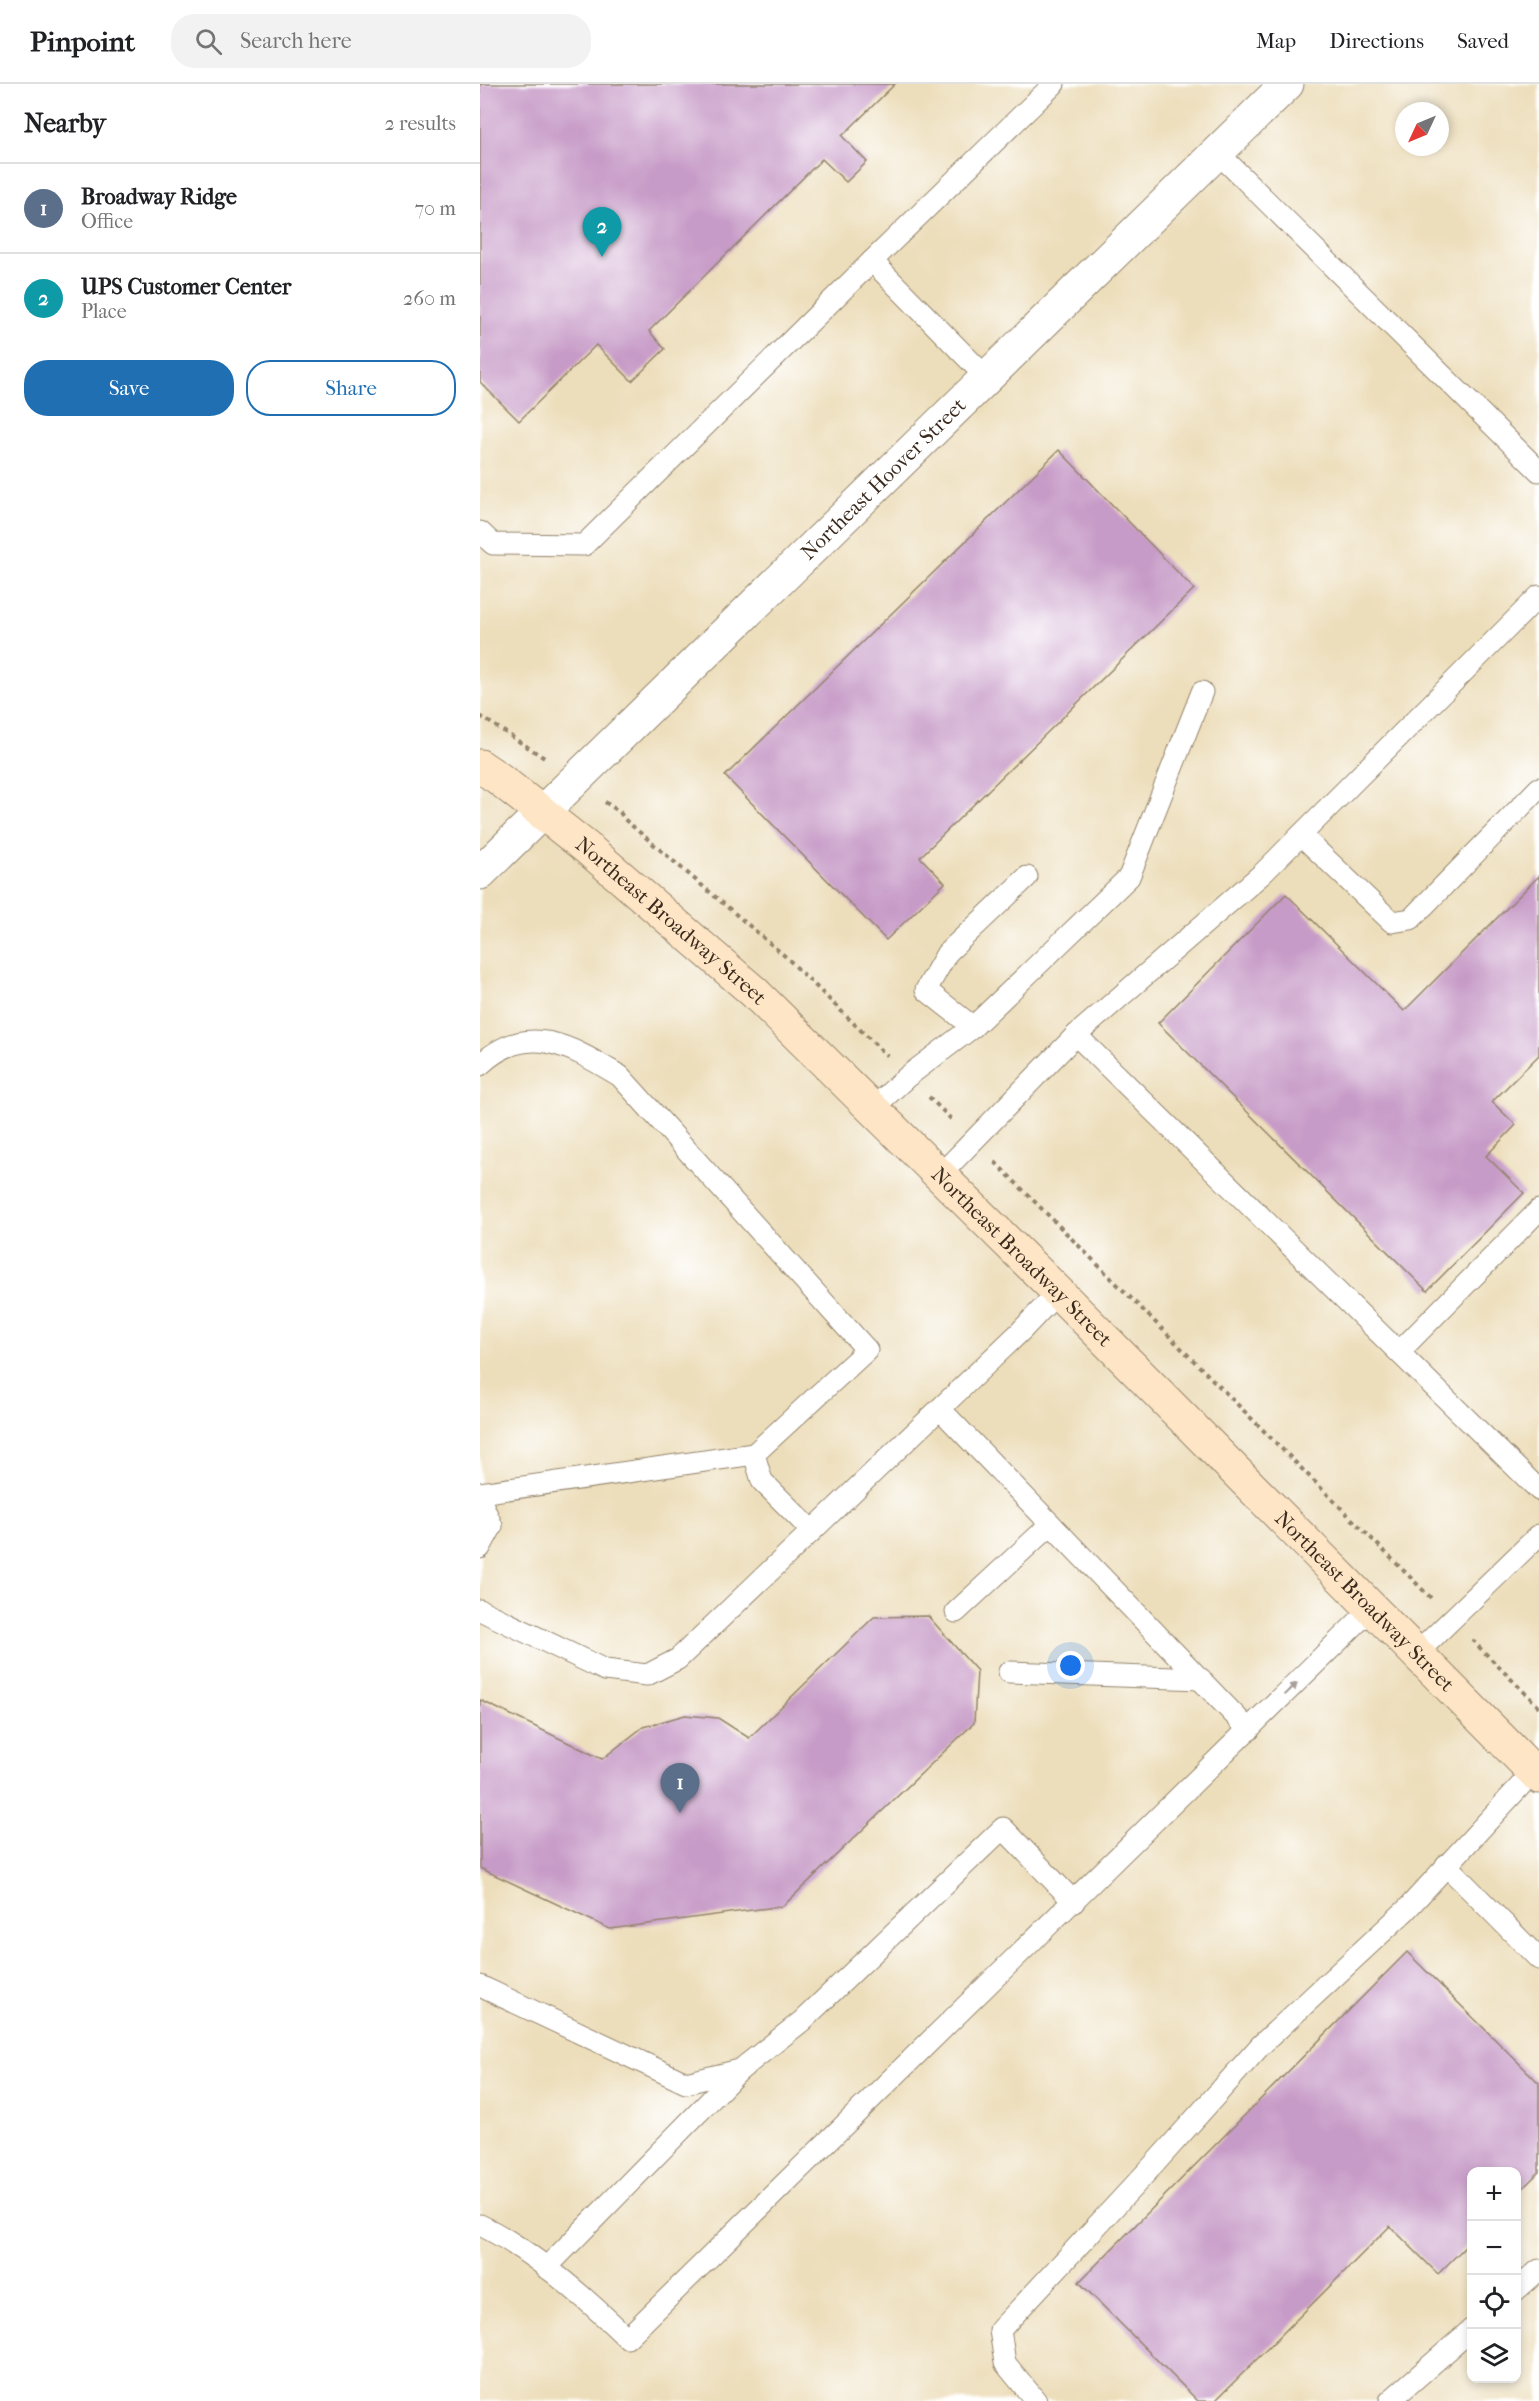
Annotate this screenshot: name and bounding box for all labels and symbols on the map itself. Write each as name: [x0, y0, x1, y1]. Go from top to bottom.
north arrow: [1395, 102, 1449, 156]
pin: 2: [582, 208, 622, 257]
street label: Northeast Hoover Street: [796, 393, 971, 565]
street label: Northeast Broadway Street: [571, 832, 772, 1010]
street label: Northeast Broadway Street: [927, 1162, 1117, 1352]
street label: Northeast Broadway Street: [1270, 1506, 1460, 1697]
your location: [1056, 1651, 1085, 1680]
one-way arrow: [1284, 1682, 1298, 1696]
pin: 1: [660, 1764, 700, 1813]

